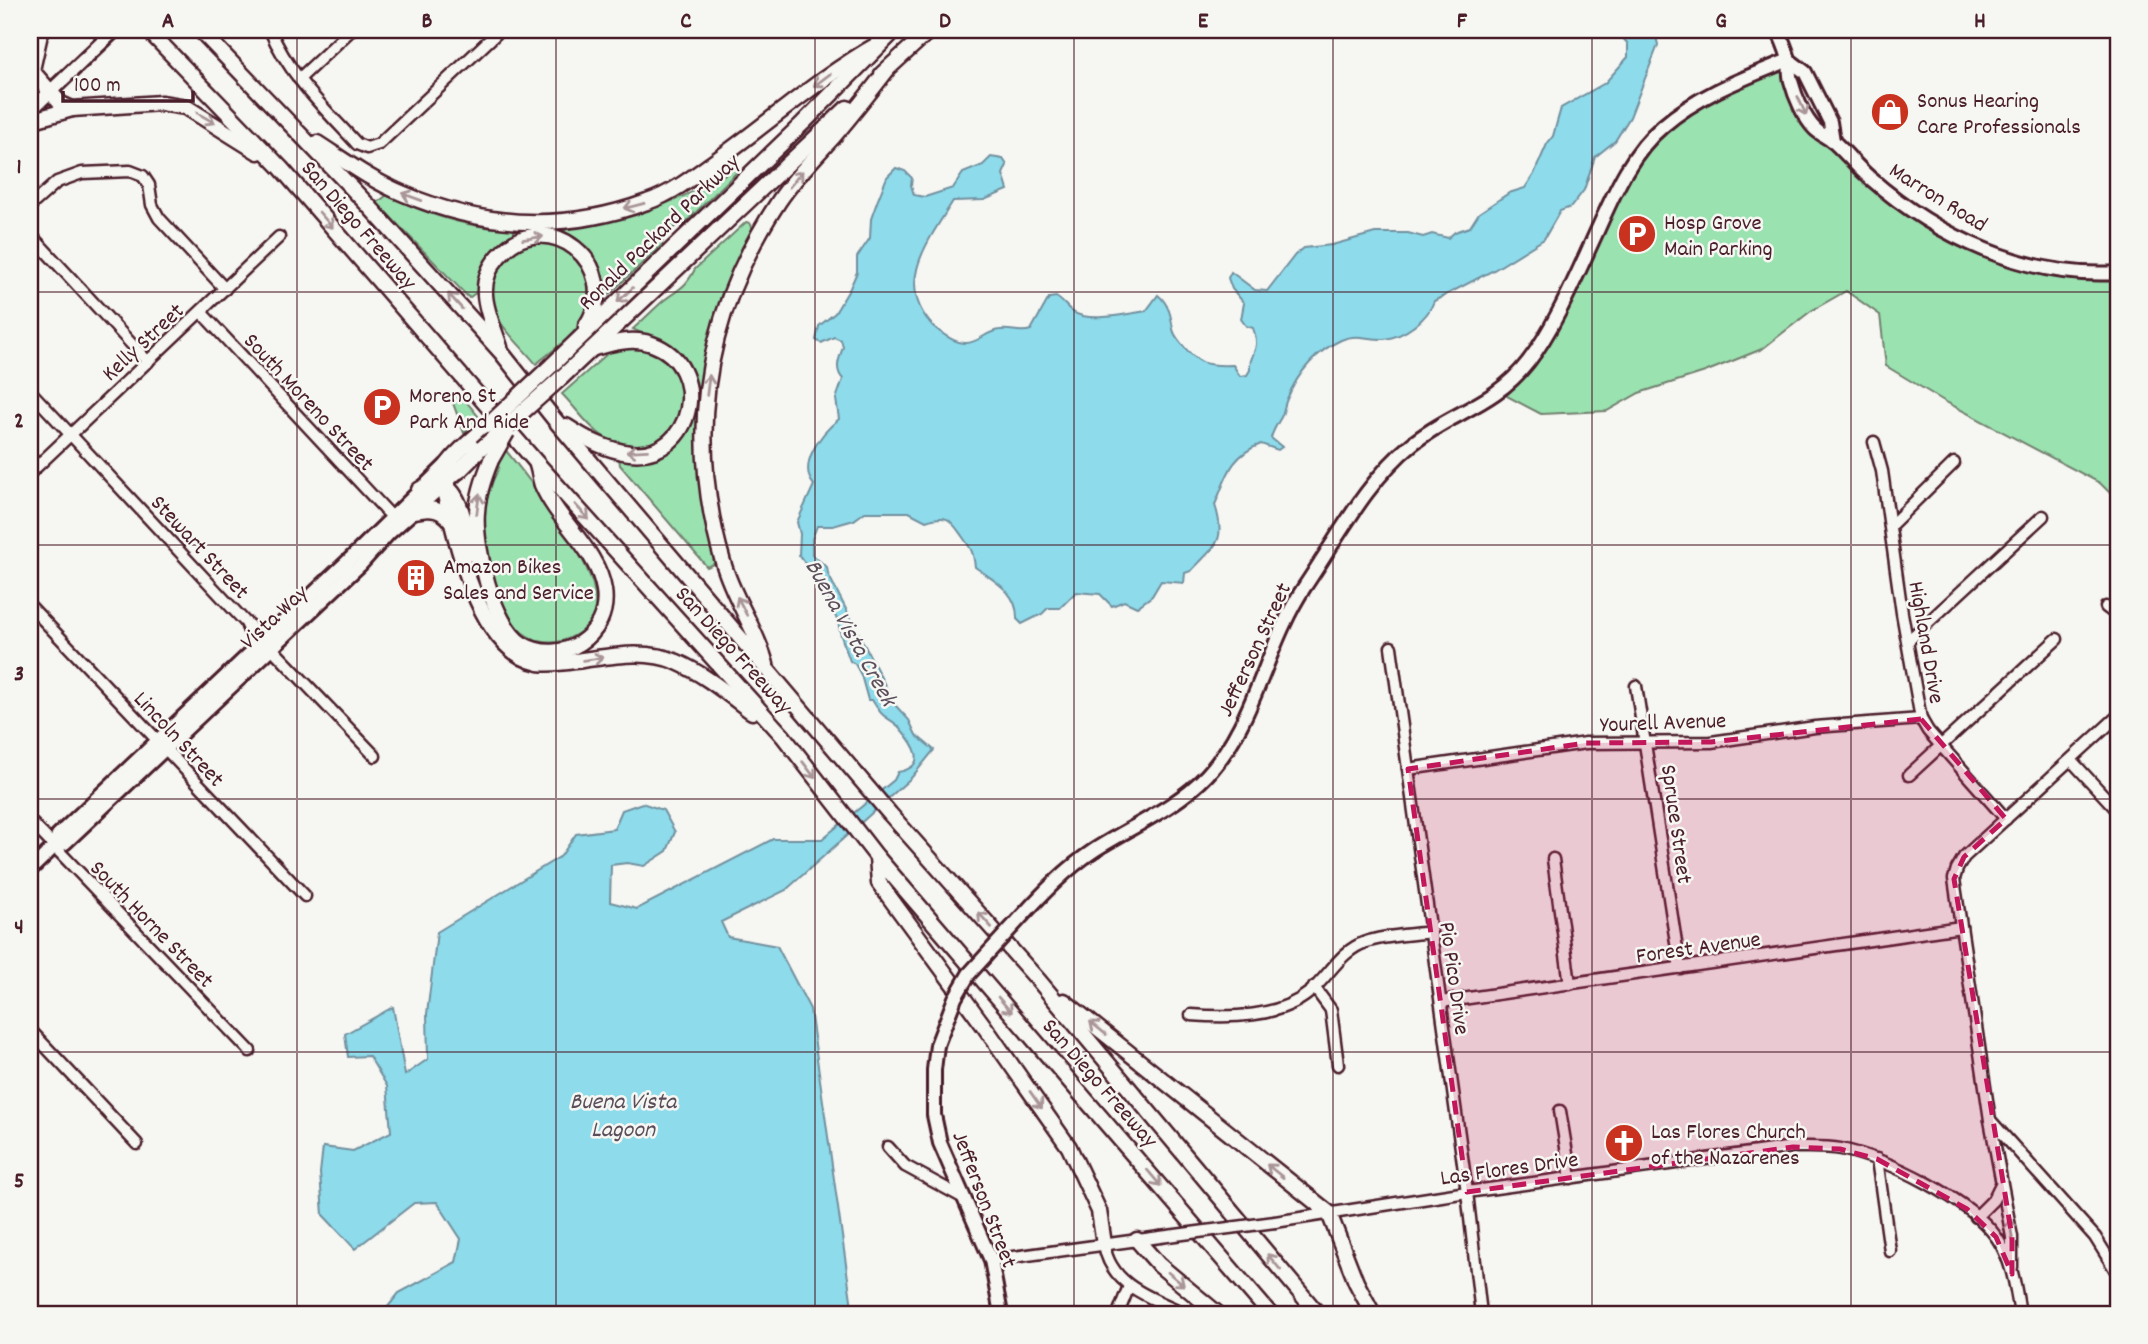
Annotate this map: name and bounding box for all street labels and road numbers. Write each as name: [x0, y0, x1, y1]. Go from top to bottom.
street label: Ronald Packard Parkway: [572, 147, 749, 320]
street label: San Diego Freeway: [292, 154, 424, 299]
street label: Marron Road: [1882, 156, 1993, 242]
street label: Kelly Street: [96, 297, 193, 390]
street label: South Moreno Street: [234, 327, 381, 480]
street label: Stewart Street: [141, 489, 256, 608]
street label: Vista Way: [234, 578, 317, 659]
street label: Jefferson Street: [1211, 578, 1302, 723]
street label: Highland Drive: [1898, 579, 1952, 706]
street label: San Diego Freeway: [666, 580, 799, 723]
street label: Lincoln Street: [124, 685, 231, 796]
street label: Yourell Avenue: [1599, 706, 1727, 743]
street label: Spruce Street: [1650, 763, 1699, 886]
street label: South Horne Street: [81, 854, 220, 997]
street label: Pio Pico Drive: [1428, 920, 1477, 1037]
street label: Forest Avenue: [1634, 924, 1763, 975]
street label: San Diego Freeway: [1033, 1012, 1165, 1157]
street label: Jefferson Street: [941, 1127, 1024, 1274]
street label: Las Flores Drive: [1438, 1144, 1581, 1196]

